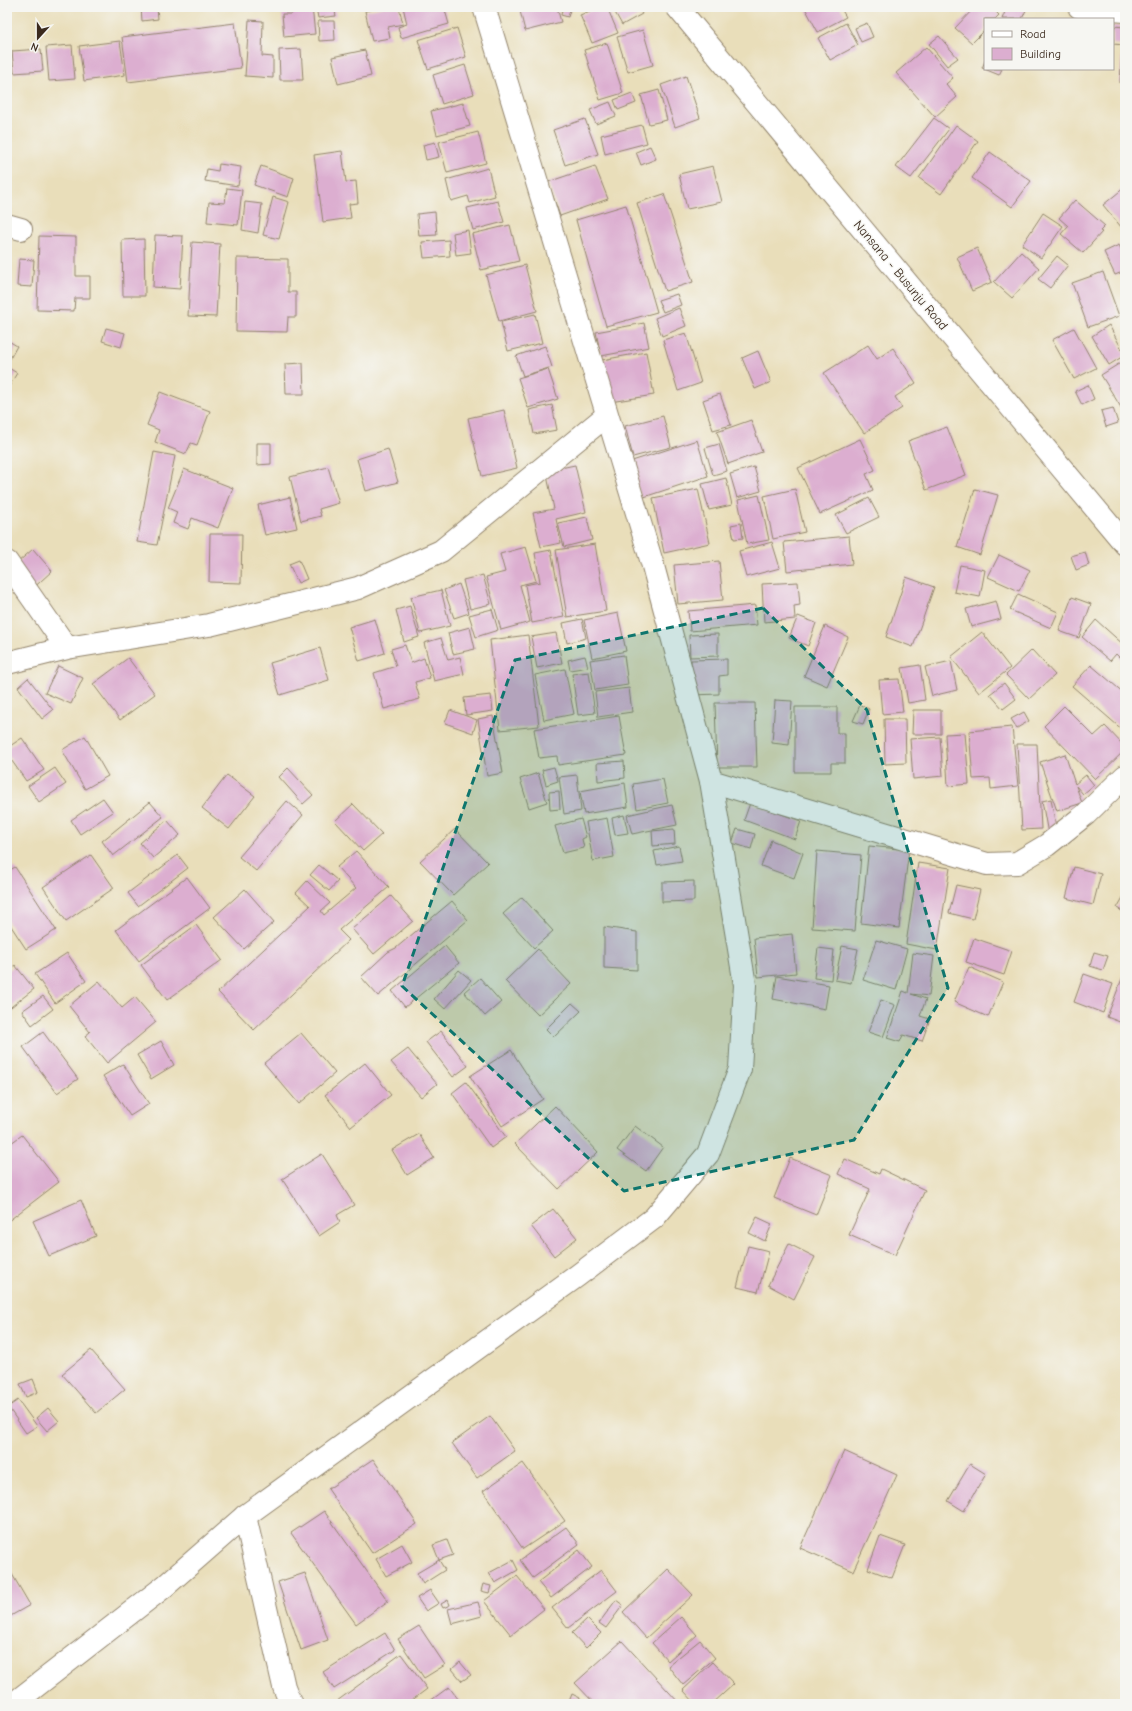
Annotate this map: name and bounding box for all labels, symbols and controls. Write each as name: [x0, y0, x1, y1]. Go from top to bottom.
north arrow: [18, 18, 58, 58]
legend: [984, 18, 1114, 70]
text: Road: [1020, 27, 1046, 41]
text: N: [29, 40, 40, 54]
text: Building: [1020, 47, 1061, 61]
street label: Nansana - Busunju Road: [851, 217, 951, 333]

